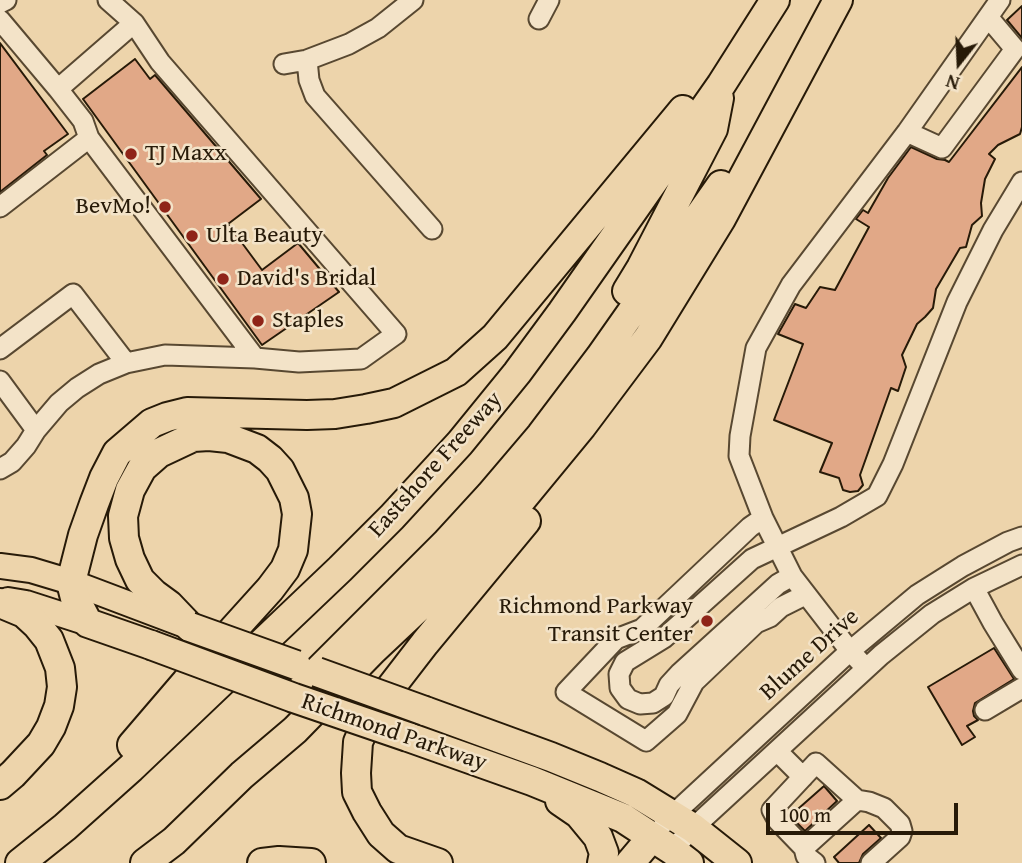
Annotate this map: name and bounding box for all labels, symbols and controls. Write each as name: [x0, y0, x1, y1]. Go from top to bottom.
north arrow: [924, 28, 994, 98]
text: N: [942, 68, 963, 98]
place label: TJ Maxx: [145, 140, 227, 168]
marker: TJ Maxx: [123, 146, 139, 162]
place label: BevMo!: [75, 193, 151, 221]
marker: BevMo!: [157, 199, 173, 215]
place label: Ulta Beauty: [206, 222, 323, 250]
marker: Ulta Beauty: [184, 228, 200, 244]
place label: David's Bridal: [237, 265, 376, 293]
marker: David's Bridal: [215, 271, 231, 287]
place label: Staples: [272, 307, 344, 335]
marker: Staples: [250, 313, 266, 329]
street label: Eastshore Freeway: [363, 386, 509, 544]
place label: Richmond Parkway Transit Center: [499, 593, 693, 649]
street label: Blume Drive: [755, 603, 865, 707]
marker: Richmond Parkway Transit Center: [699, 613, 715, 629]
street label: Richmond Parkway: [298, 688, 490, 778]
scale bar: [770, 790, 962, 834]
text: 100 m: [779, 799, 831, 830]

